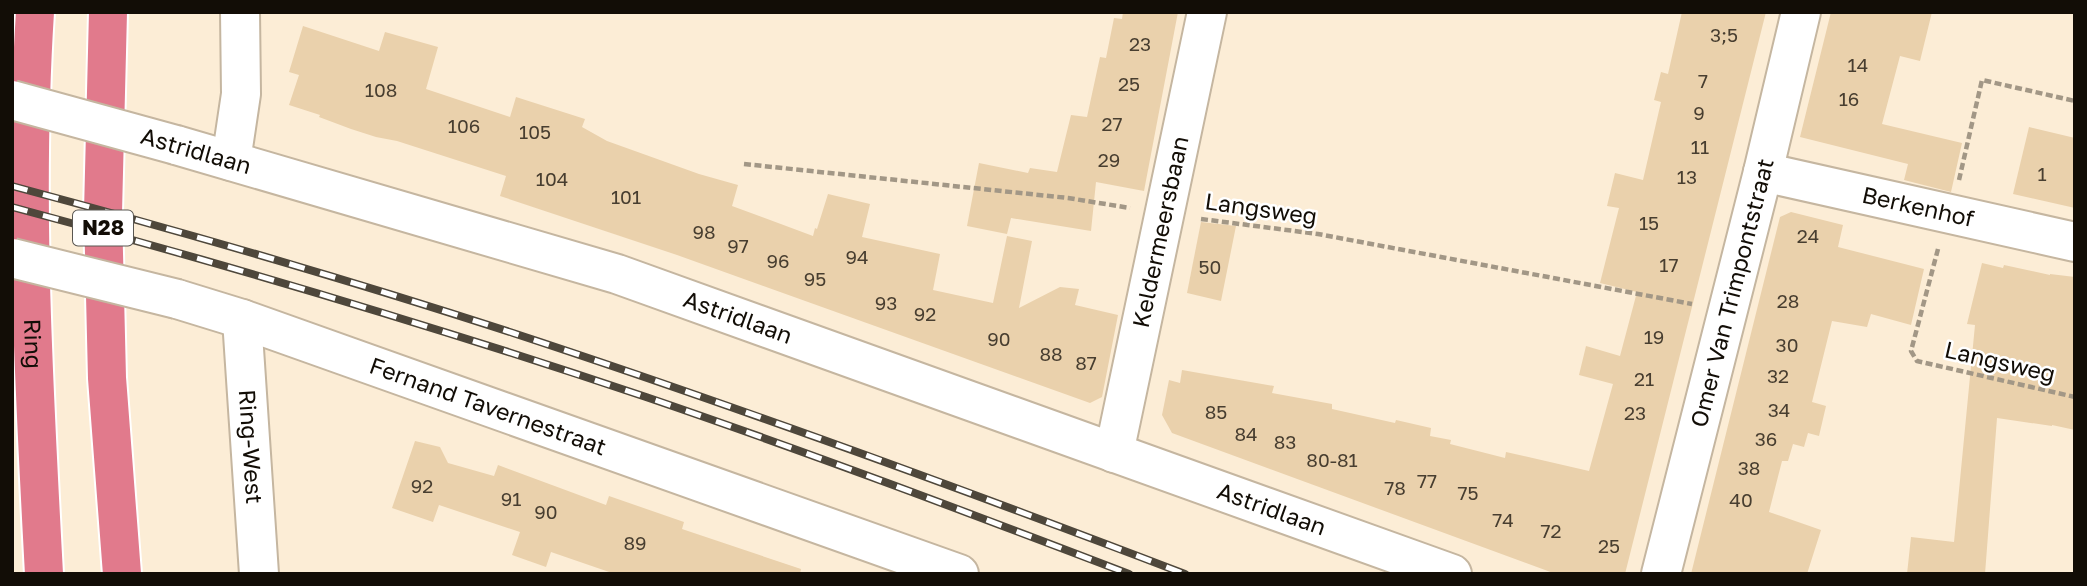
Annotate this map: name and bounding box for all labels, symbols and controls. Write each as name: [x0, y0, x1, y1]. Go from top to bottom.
house number: 3;5: [1710, 23, 1738, 46]
house number: 23: [1129, 32, 1151, 55]
house number: 14: [1848, 53, 1868, 76]
house number: 7: [1698, 69, 1708, 92]
house number: 25: [1118, 72, 1140, 95]
house number: 108: [365, 78, 397, 101]
house number: 16: [1839, 87, 1859, 110]
house number: 9: [1693, 101, 1705, 124]
house number: 27: [1101, 112, 1123, 135]
house number: 106: [448, 114, 480, 137]
house number: 105: [519, 120, 551, 143]
street label: Astridlaan: [138, 121, 255, 179]
street label: Keldermeersbaan: [1126, 133, 1193, 330]
house number: 11: [1691, 135, 1709, 158]
house number: 29: [1098, 148, 1120, 171]
street label: Omer Van Trimpontstraat: [1684, 155, 1779, 430]
house number: 1: [2037, 162, 2047, 185]
house number: 13: [1677, 165, 1697, 188]
house number: 104: [536, 167, 568, 190]
street label: Berkenhof: [1860, 180, 1977, 232]
house number: 101: [611, 185, 641, 208]
street label: Langsweg: [1203, 186, 1319, 230]
road number: N28: [73, 210, 133, 246]
house number: 15: [1639, 211, 1659, 234]
house number: 98: [692, 220, 716, 243]
house number: 24: [1797, 224, 1819, 247]
house number: 97: [727, 234, 749, 257]
house number: 94: [845, 245, 869, 268]
house number: 96: [767, 249, 790, 272]
house number: 17: [1659, 253, 1679, 276]
house number: 50: [1199, 255, 1221, 278]
house number: 95: [804, 267, 826, 290]
street label: Astridlaan: [680, 284, 796, 349]
house number: 28: [1777, 289, 1799, 312]
house number: 93: [875, 291, 897, 314]
house number: 92: [914, 302, 936, 325]
street label: Ring: [19, 318, 49, 369]
house number: 19: [1644, 325, 1664, 348]
house number: 90: [987, 327, 1011, 350]
house number: 30: [1776, 333, 1798, 356]
street label: Langsweg: [1942, 335, 2058, 387]
house number: 88: [1039, 342, 1063, 365]
street label: Fernand Tavernestraat: [366, 351, 610, 460]
house number: 87: [1075, 351, 1097, 374]
house number: 32: [1767, 364, 1789, 387]
house number: 21: [1634, 367, 1654, 390]
street label: Ring-West: [234, 388, 269, 505]
house number: 34: [1768, 398, 1790, 421]
house number: 85: [1205, 400, 1227, 423]
house number: 23: [1624, 401, 1646, 424]
house number: 84: [1234, 422, 1258, 445]
house number: 36: [1755, 427, 1777, 450]
house number: 83: [1274, 430, 1296, 453]
house number: 80-81: [1306, 448, 1358, 471]
house number: 38: [1738, 456, 1760, 479]
house number: 77: [1417, 469, 1437, 492]
house number: 92: [411, 474, 433, 497]
street label: Astridlaan: [1214, 476, 1330, 541]
house number: 78: [1384, 476, 1406, 499]
house number: 75: [1457, 481, 1479, 504]
house number: 91: [501, 487, 521, 510]
house number: 40: [1729, 488, 1753, 511]
house number: 90: [534, 500, 558, 523]
house number: 74: [1492, 508, 1514, 531]
house number: 72: [1540, 519, 1562, 542]
house number: 89: [623, 531, 647, 554]
house number: 25: [1598, 534, 1620, 557]

